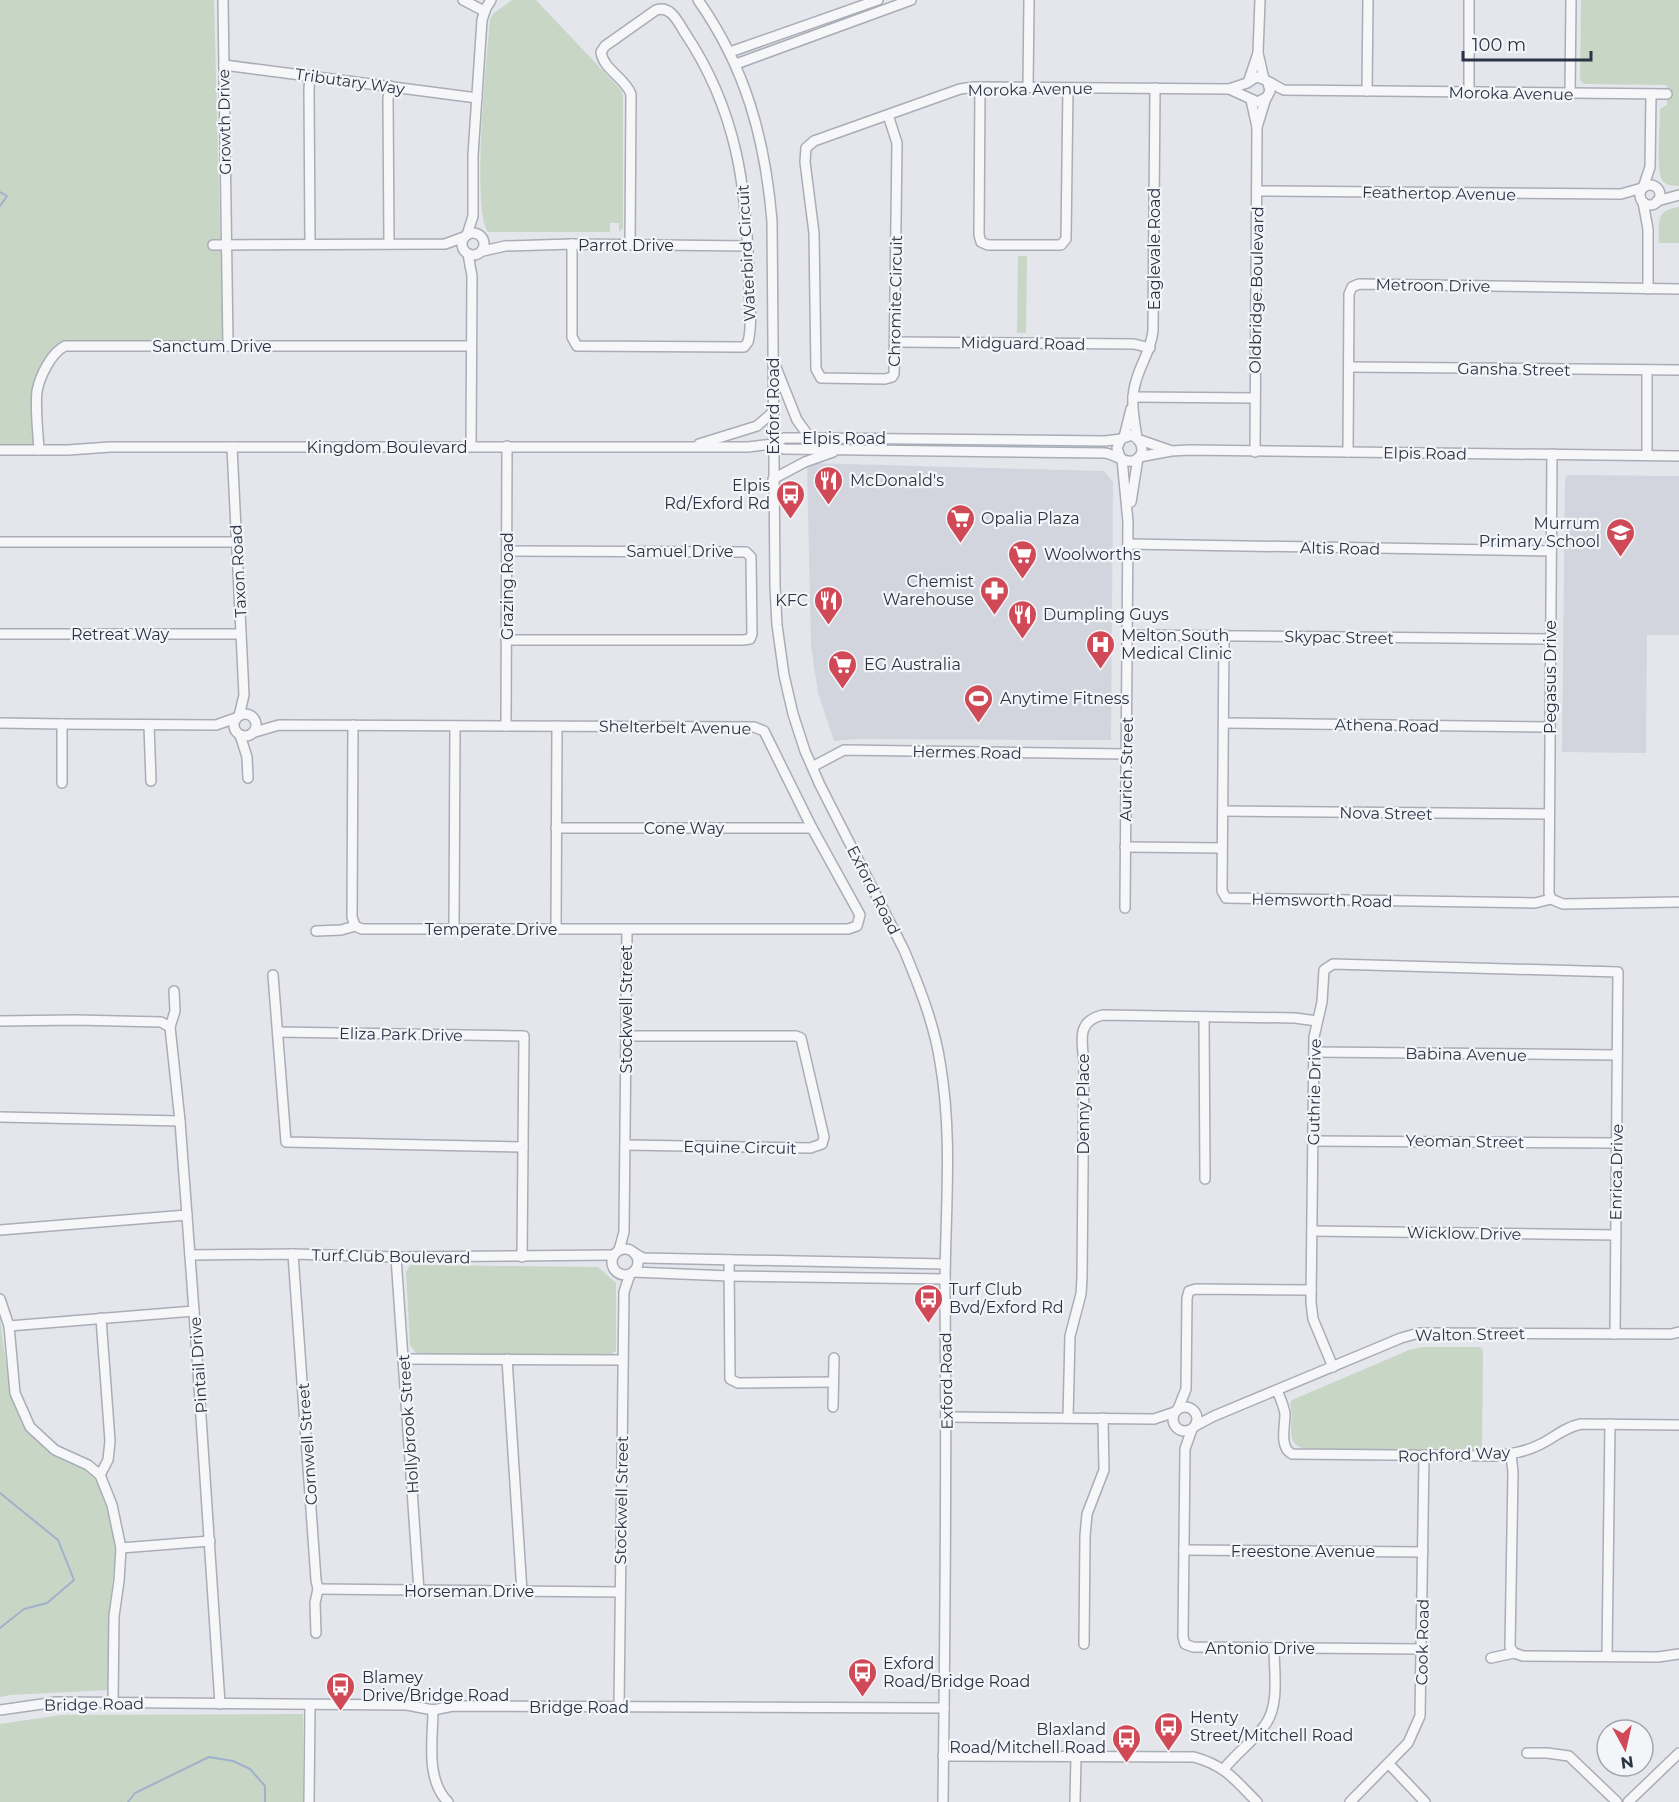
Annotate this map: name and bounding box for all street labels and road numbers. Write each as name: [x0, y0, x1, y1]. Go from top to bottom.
street label: Tributary Way: [294, 64, 406, 99]
street label: Growth Drive: [214, 69, 235, 175]
street label: Moroka Avenue: [967, 79, 1093, 100]
street label: Moroka Avenue: [1448, 83, 1574, 104]
street label: Waterbird Circuit: [733, 183, 760, 322]
street label: Feathertop Avenue: [1362, 183, 1516, 204]
street label: Eaglevale Road: [1145, 188, 1164, 310]
street label: Oldbridge Boulevard: [1246, 206, 1267, 374]
street label: Chromite Circuit: [885, 234, 906, 367]
street label: Parrot Drive: [578, 236, 674, 255]
street label: Metroon Drive: [1376, 275, 1490, 296]
street label: Midguard Road: [960, 333, 1085, 354]
street label: Sanctum Drive: [152, 337, 272, 356]
street label: Exford Road: [764, 357, 783, 455]
street label: Gansha Street: [1457, 359, 1571, 380]
street label: Elpis Road: [802, 429, 886, 448]
street label: Kingdom Boulevard: [306, 438, 468, 457]
street label: Elpis Road: [1383, 443, 1467, 464]
street label: Taxon Road: [227, 524, 250, 618]
street label: Grazing Road: [498, 532, 517, 640]
street label: Altis Road: [1300, 538, 1380, 559]
street label: Samuel Drive: [626, 542, 734, 561]
street label: Pegasus Drive: [1541, 620, 1560, 734]
street label: Retreat Way: [71, 625, 169, 644]
street label: Skypac Street: [1284, 627, 1394, 648]
street label: Athena Road: [1335, 715, 1439, 736]
street label: Aurich Street: [1116, 716, 1137, 822]
street label: Shelterbelt Avenue: [599, 717, 751, 738]
street label: Hermes Road: [912, 742, 1022, 763]
street label: Nova Street: [1339, 803, 1433, 824]
street label: Cone Way: [644, 819, 725, 838]
street label: Exford Road: [843, 843, 904, 938]
street label: Hemsworth Road: [1251, 890, 1393, 911]
street label: Temperate Drive: [425, 920, 557, 939]
street label: Stockwell Street: [617, 944, 636, 1073]
street label: Eliza Park Drive: [339, 1024, 463, 1045]
street label: Guthrie Drive: [1304, 1038, 1325, 1146]
street label: Babina Avenue: [1405, 1044, 1527, 1065]
street label: Denny Place: [1074, 1054, 1093, 1154]
street label: Enrica Drive: [1606, 1124, 1627, 1221]
street label: Yeoman Street: [1405, 1131, 1525, 1152]
street label: Equine Circuit: [683, 1137, 797, 1158]
street label: Wicklow Drive: [1407, 1223, 1521, 1244]
street label: Turf Club Boulevard: [311, 1246, 470, 1267]
street label: Pintail Drive: [186, 1316, 211, 1414]
street label: Walton Street: [1415, 1324, 1526, 1345]
street label: Exford Road: [936, 1332, 957, 1430]
street label: Hollybrook Street: [394, 1353, 423, 1494]
street label: Cornwell Street: [294, 1382, 321, 1506]
street label: Stockwell Street: [611, 1435, 632, 1565]
street label: Rochford Way: [1397, 1443, 1511, 1466]
street label: Freestone Avenue: [1231, 1542, 1375, 1561]
street label: Horseman Drive: [404, 1582, 534, 1601]
street label: Cook Road: [1412, 1599, 1433, 1685]
street label: Antonio Drive: [1205, 1639, 1315, 1658]
street label: Bridge Road: [44, 1694, 144, 1715]
street label: Bridge Road: [529, 1698, 629, 1717]

